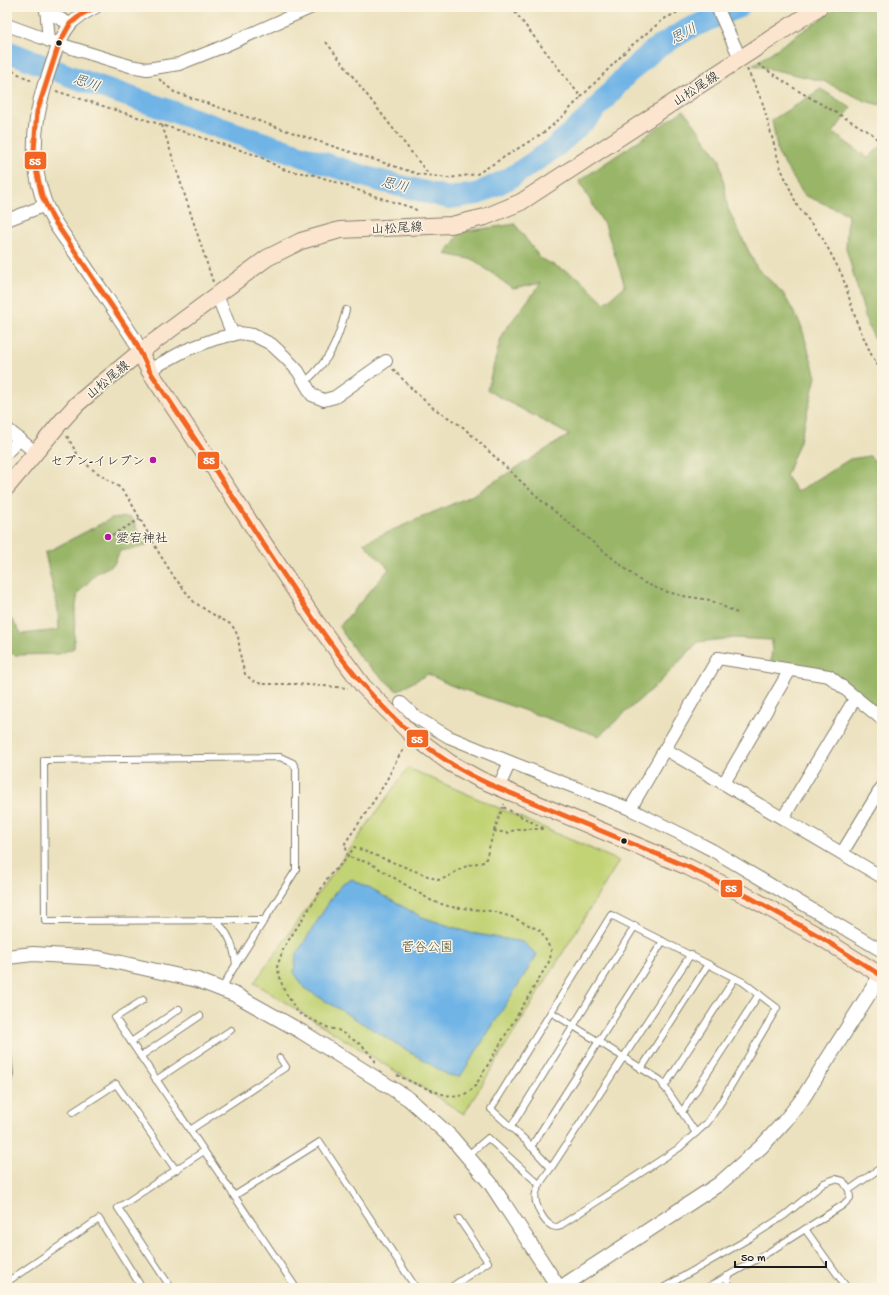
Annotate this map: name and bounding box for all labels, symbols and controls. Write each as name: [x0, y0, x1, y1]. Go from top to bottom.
water label: 思川: [668, 21, 701, 49]
unlabelled marker: [54, 38, 64, 48]
street label: 山松尾線: [670, 68, 723, 111]
water label: 思川: [70, 72, 102, 97]
line badge: 55: [24, 151, 47, 170]
text: 55: [29, 157, 41, 169]
water label: 思川: [379, 175, 410, 198]
street label: 山松尾線: [371, 220, 424, 238]
street label: 山松尾線: [83, 357, 134, 403]
line badge: 55: [197, 451, 220, 470]
place label: セブン-イレブン: [50, 455, 145, 470]
marker: セブン-イレブン: [148, 455, 158, 465]
text: 55: [203, 456, 215, 468]
marker: 愛宕神社: [103, 532, 113, 542]
place label: 愛宕神社: [116, 532, 168, 547]
line badge: 55: [406, 729, 429, 748]
text: 55: [411, 735, 423, 747]
unlabelled marker: [619, 836, 629, 846]
line badge: 55: [720, 879, 743, 898]
text: 55: [725, 884, 737, 896]
park label: 菅谷公園: [401, 940, 453, 956]
scale bar: [735, 1243, 826, 1269]
text: 50 m: [741, 1252, 766, 1266]

